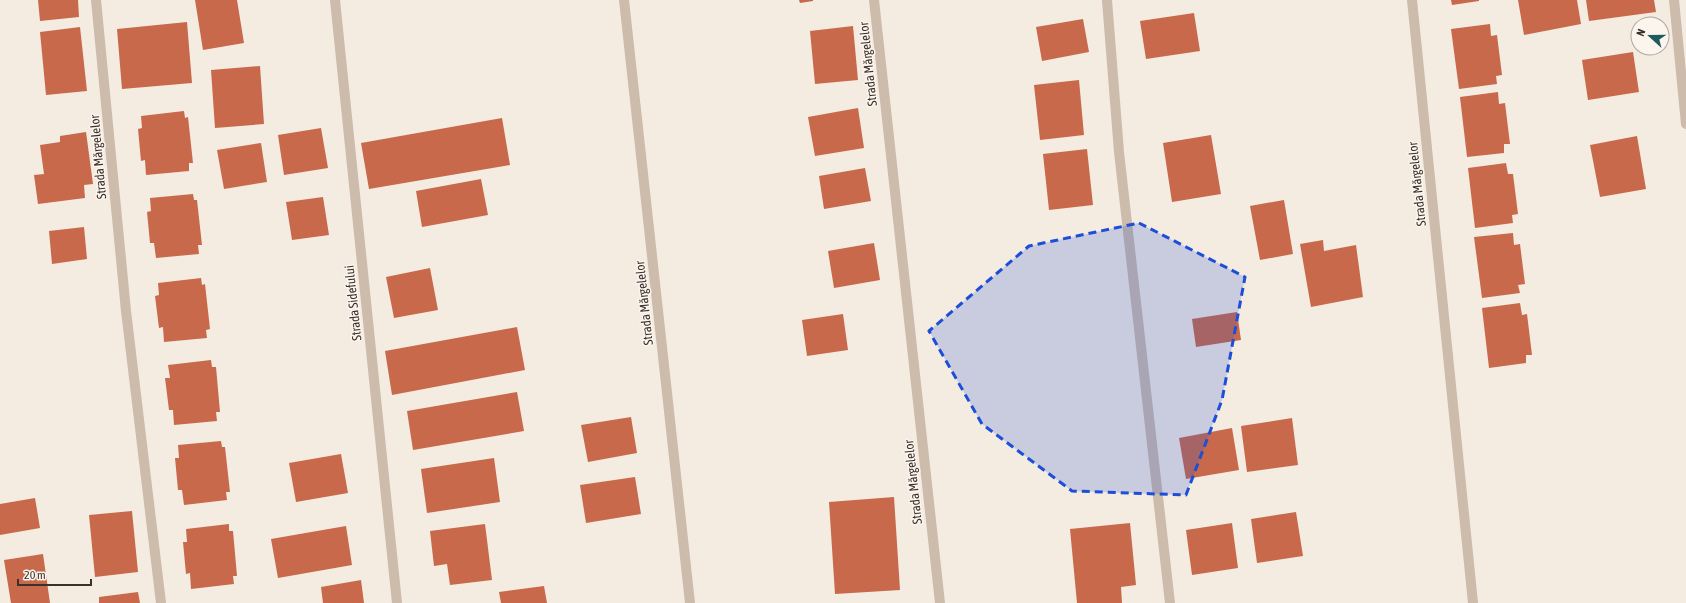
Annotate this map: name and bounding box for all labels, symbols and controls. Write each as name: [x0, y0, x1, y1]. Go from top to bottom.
north arrow: [1630, 16, 1670, 56]
street label: Strada Mărgelelor: [856, 21, 880, 107]
text: N: [1634, 27, 1647, 38]
street label: Strada Mărgelelor: [87, 114, 109, 200]
street label: Strada Mărgelelor: [1405, 141, 1429, 227]
street label: Strada Mărgelelor: [632, 260, 656, 346]
street label: Strada Sidefului: [342, 264, 364, 342]
street label: Strada Mărgelelor: [901, 439, 925, 525]
scale bar: [18, 561, 91, 587]
text: 20 m: [24, 568, 46, 582]

